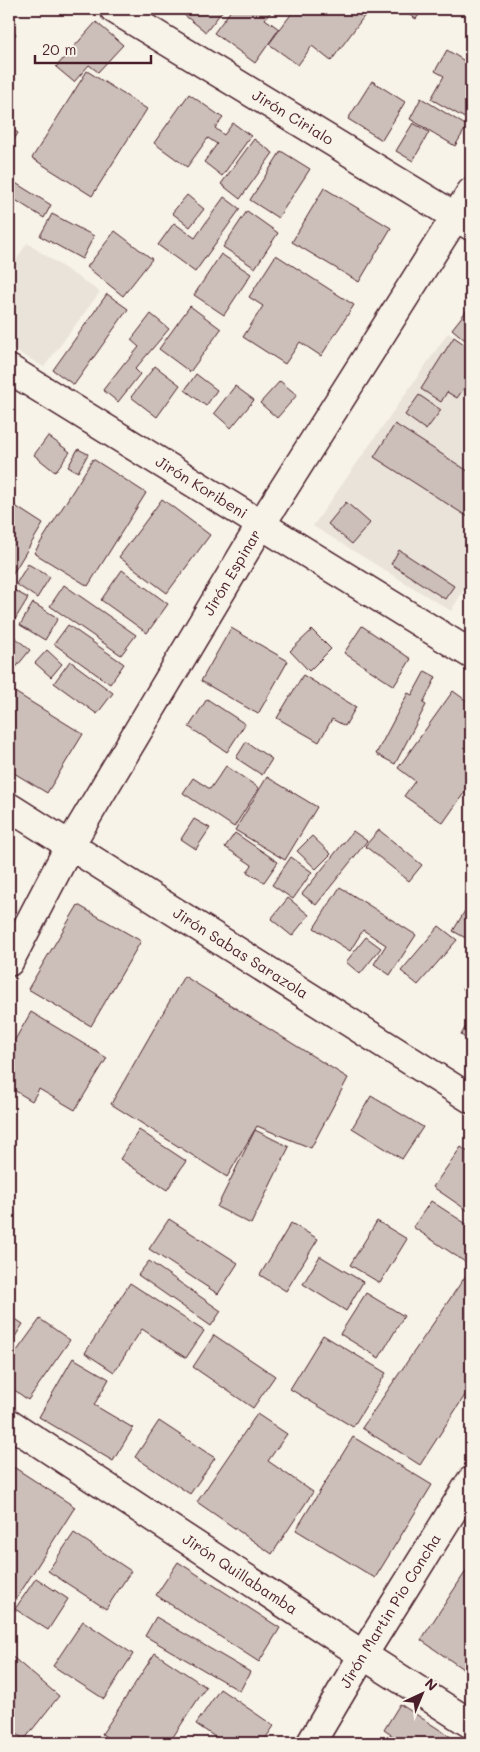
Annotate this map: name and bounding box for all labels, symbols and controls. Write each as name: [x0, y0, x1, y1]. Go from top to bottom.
scale bar: [35, 32, 151, 64]
text: 20 m: [42, 39, 76, 59]
street label: Jirón Cirialo: [249, 84, 338, 149]
street label: Jirón Koribeni: [152, 451, 252, 523]
street label: Jirón Espinar: [198, 525, 265, 619]
street label: Jirón Sabas Sarazola: [170, 902, 313, 1003]
street label: Jirón Quillabamba: [179, 1528, 302, 1618]
street label: Jirón Martin Pio Concha: [335, 1530, 445, 1691]
north arrow: [398, 1670, 448, 1720]
text: N: [421, 1674, 442, 1695]

